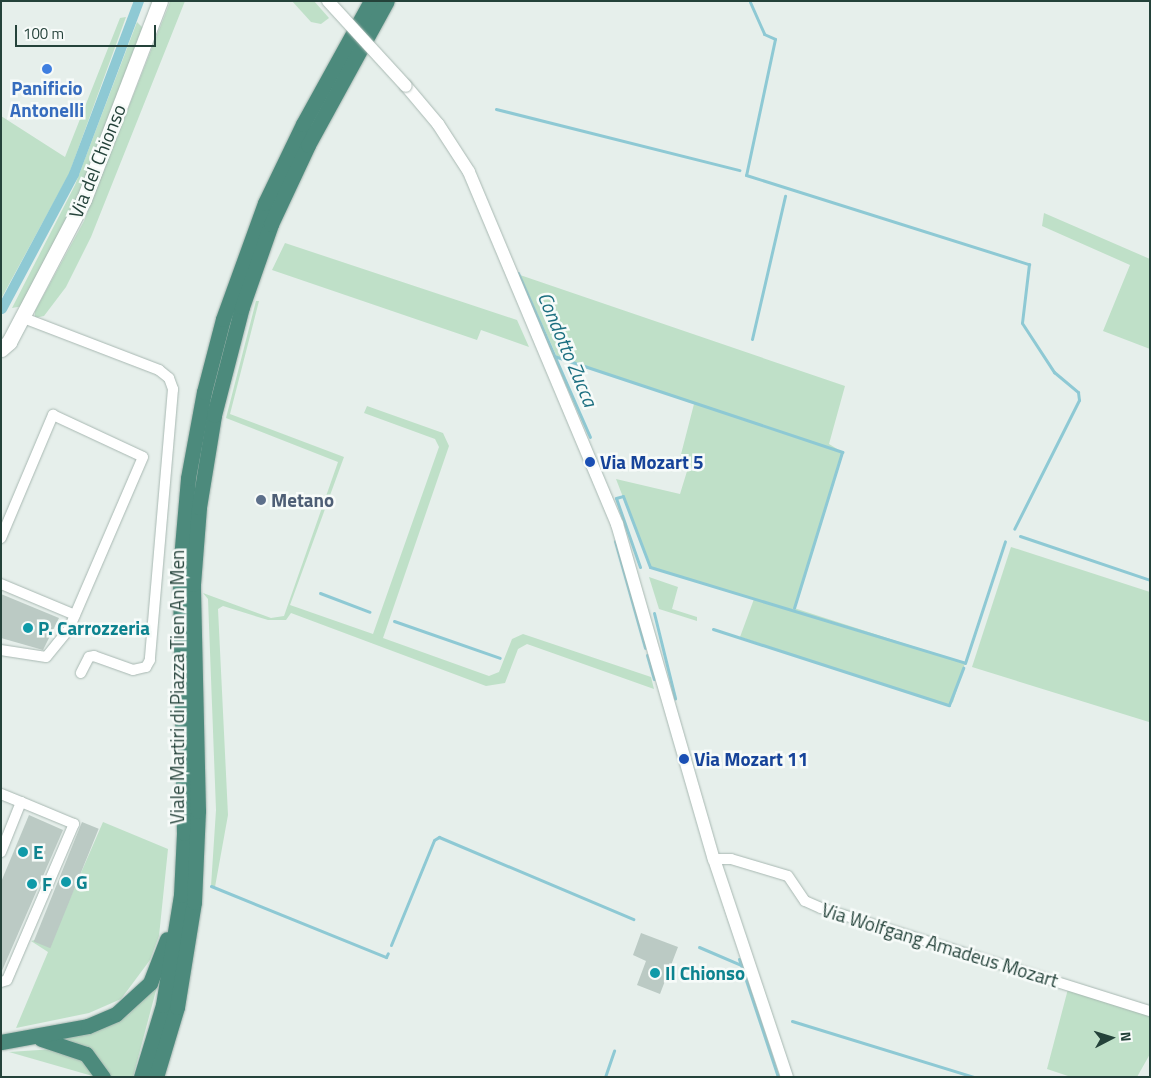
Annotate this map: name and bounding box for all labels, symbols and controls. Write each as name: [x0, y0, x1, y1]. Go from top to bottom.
scale bar: [18, 15, 159, 47]
text: 100 m: [23, 22, 64, 45]
marker: Panificio Antonelli: [41, 63, 53, 75]
place label: Panificio Antonelli: [10, 77, 84, 121]
street label: Via del Chionso: [64, 101, 130, 221]
water label: Condotto Zucca: [533, 288, 603, 410]
place label: Via Mozart 5: [600, 451, 704, 473]
marker: Via Mozart 5: [584, 456, 596, 468]
place label: Metano: [271, 489, 334, 511]
marker: Metano: [255, 494, 267, 506]
street label: Viale Martiri di Piazza Tien An Men: [166, 550, 188, 824]
place label: P. Carrozzeria: [38, 617, 150, 639]
marker: P. Carrozzeria: [22, 622, 34, 634]
place label: Via Mozart 11: [694, 748, 808, 770]
marker: Via Mozart 11: [678, 753, 690, 765]
place label: E: [33, 841, 44, 863]
marker: E: [17, 846, 29, 858]
place label: G: [76, 871, 88, 893]
place label: F: [42, 873, 52, 895]
marker: G: [60, 876, 72, 888]
marker: F: [26, 878, 38, 890]
street label: Via Wolfgang Amadeus Mozart: [819, 898, 1061, 992]
place label: Il Chionso: [665, 962, 745, 984]
marker: Il Chionso: [649, 967, 661, 979]
north arrow: [1086, 1013, 1136, 1063]
text: N: [1116, 1031, 1137, 1042]

